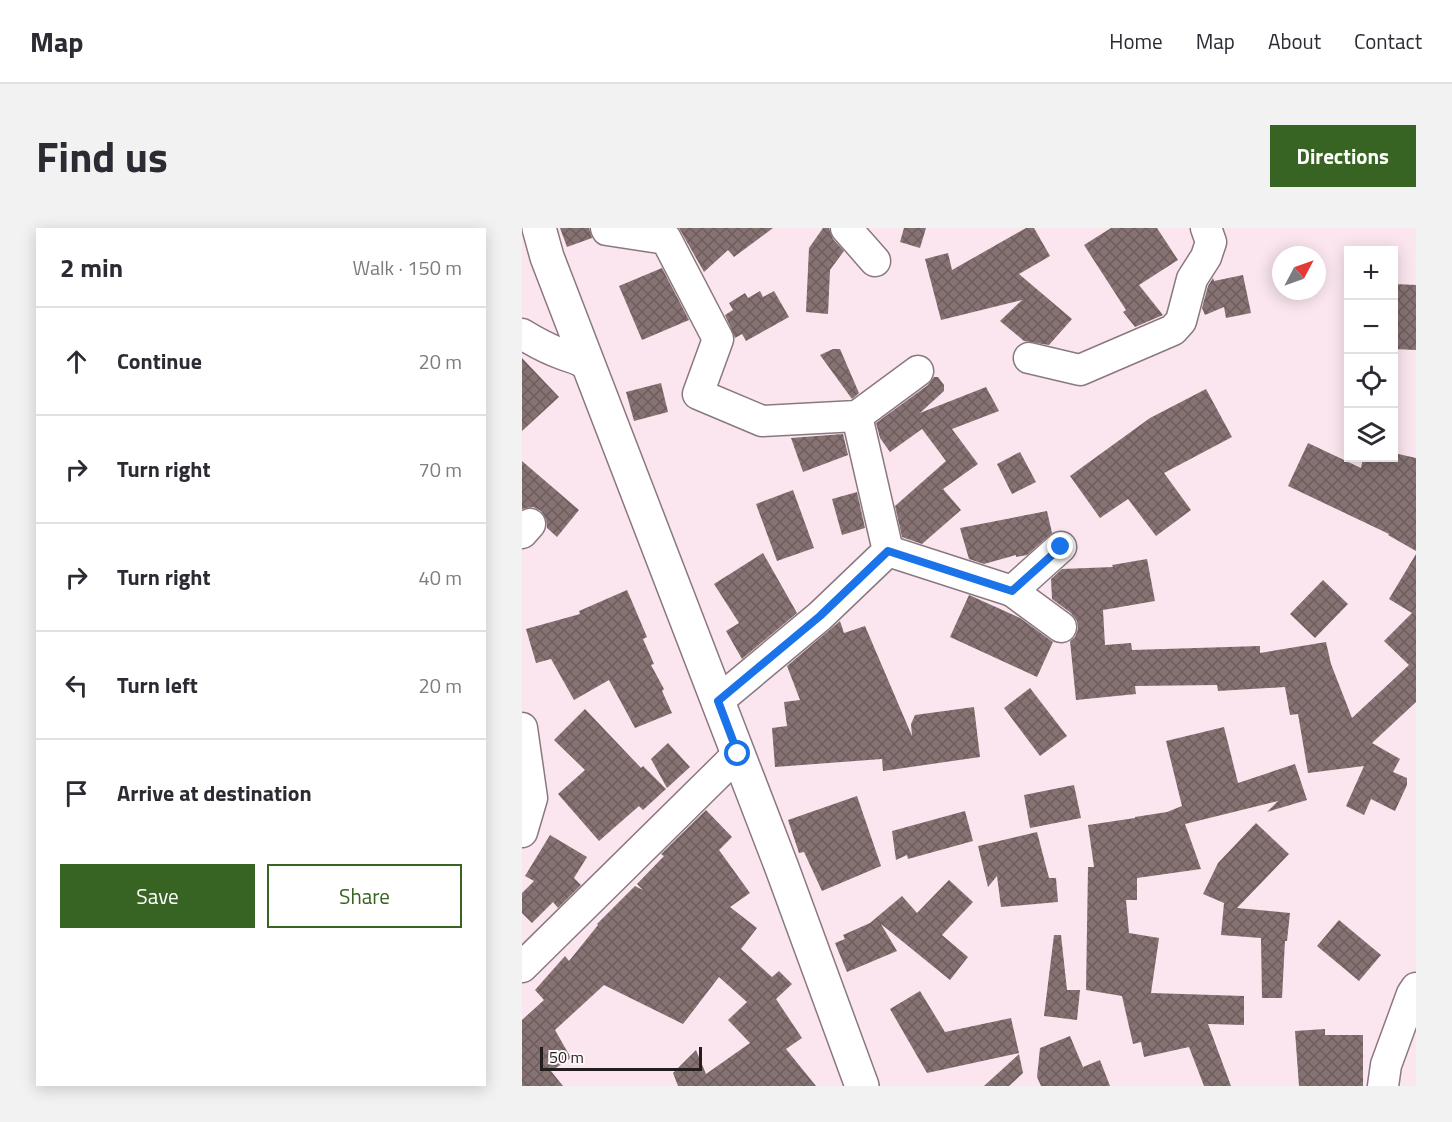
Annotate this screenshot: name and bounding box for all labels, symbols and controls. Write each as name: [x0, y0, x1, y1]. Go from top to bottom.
text: Map: [30, 20, 84, 63]
text: Home: [1109, 25, 1163, 57]
text: Map: [1196, 25, 1235, 57]
text: About: [1268, 25, 1321, 57]
text: Contact: [1354, 25, 1422, 57]
text: Find us: [36, 124, 168, 188]
button: Directions: [1270, 125, 1416, 187]
north arrow: [1272, 246, 1326, 300]
map controls: [1344, 246, 1398, 462]
button: +: [1344, 246, 1398, 300]
text: 2 min: [60, 248, 123, 287]
text: Walk · 150 m: [353, 252, 462, 283]
button: −: [1344, 300, 1398, 354]
text: Continue: [117, 344, 202, 378]
icon: ahead: [60, 345, 93, 378]
text: 20 m: [418, 346, 462, 377]
button: locate: [1344, 354, 1398, 408]
button: layers: [1344, 408, 1398, 462]
text: Turn right: [117, 452, 211, 486]
icon: right: [60, 453, 93, 486]
text: 70 m: [418, 454, 462, 485]
route end: [1047, 533, 1073, 559]
text: Turn right: [117, 560, 211, 594]
icon: right: [60, 561, 93, 594]
text: 40 m: [418, 562, 462, 593]
text: Turn left: [117, 668, 198, 702]
icon: left: [60, 669, 93, 702]
text: 20 m: [418, 670, 462, 701]
route start: [724, 740, 750, 766]
text: Arrive at destination: [117, 776, 312, 810]
icon: arrive: [60, 777, 93, 810]
button: Save: [60, 864, 255, 928]
button: Share: [267, 864, 462, 928]
scale bar: [540, 1044, 702, 1072]
text: 50 m: [549, 1045, 584, 1069]

